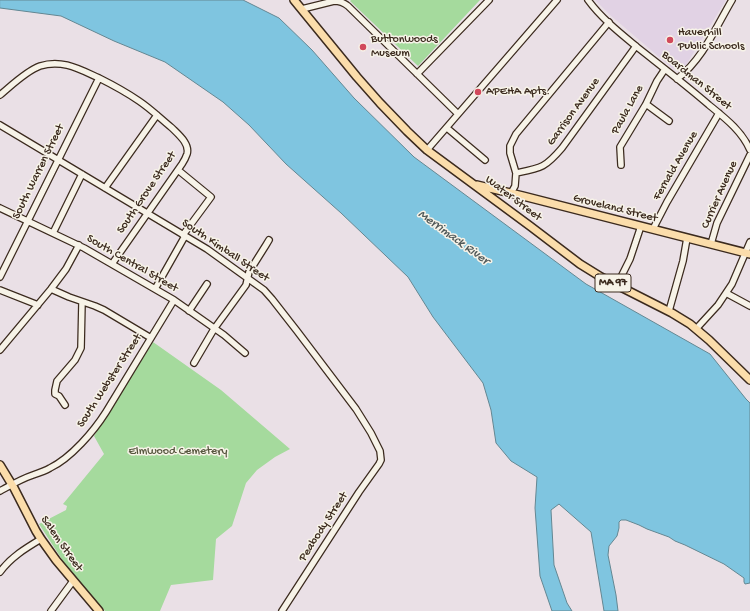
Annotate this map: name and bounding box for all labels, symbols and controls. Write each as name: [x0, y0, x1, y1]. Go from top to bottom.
place label: Haverhill Public Schools: [678, 26, 744, 54]
place label: Buttonwoods Museum: [371, 33, 438, 61]
marker: Haverhill Public Schools: [665, 35, 675, 45]
marker: Buttonwoods Museum: [358, 42, 368, 52]
street label: Boardman Street: [658, 48, 734, 114]
street label: Garrison Avenue: [544, 75, 604, 149]
street label: Paula Lane: [609, 83, 647, 137]
place label: APEHA Apts.: [486, 85, 550, 99]
marker: APEHA Apts.: [473, 87, 483, 97]
street label: South Warren Street: [10, 122, 68, 222]
street label: Fernald Avenue: [650, 129, 702, 203]
street label: South Grove Street: [114, 149, 180, 237]
street label: Currier Avenue: [699, 159, 741, 231]
street label: Water Street: [482, 173, 544, 225]
street label: Groveland Street: [571, 192, 659, 226]
water label: Merrimack River: [414, 207, 492, 269]
street label: South Kimball Street: [179, 216, 271, 286]
street label: South Central Street: [84, 232, 180, 296]
road number: MA 97: [595, 274, 631, 292]
street label: South Webster Street: [74, 331, 146, 431]
park label: Elmwood Cemetery: [129, 445, 227, 459]
street label: Peabody Street: [296, 490, 352, 564]
street label: Salem Street: [37, 513, 85, 575]

